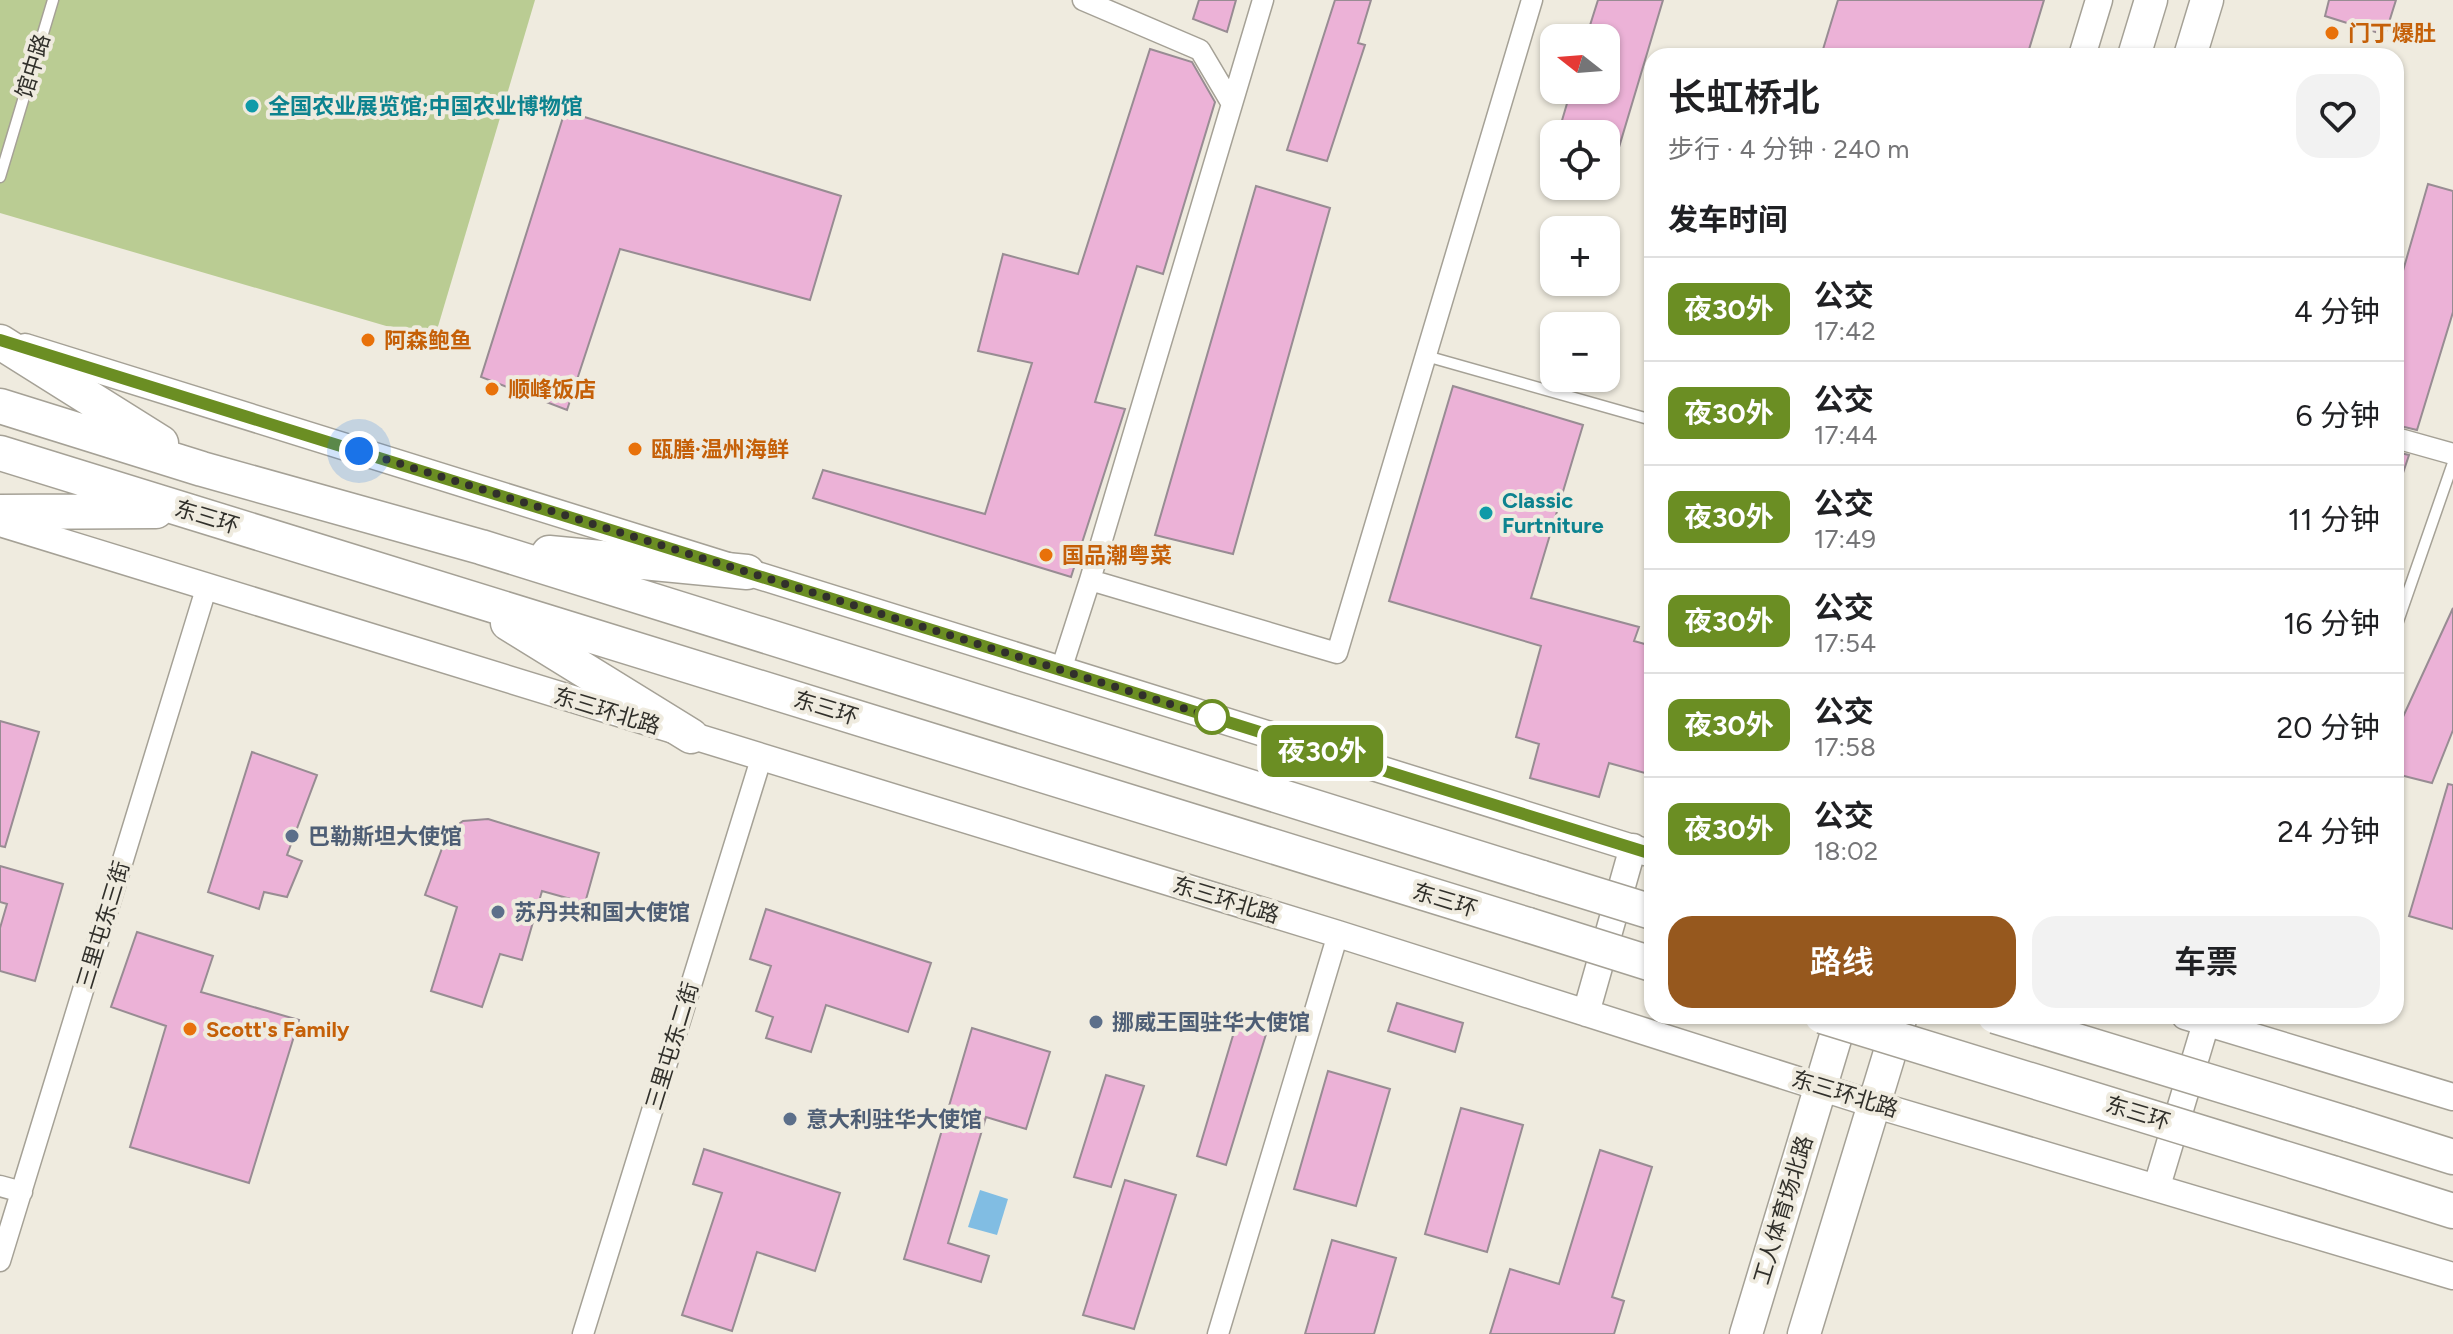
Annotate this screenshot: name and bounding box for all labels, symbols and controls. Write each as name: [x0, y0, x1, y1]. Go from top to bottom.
place label: 门丁爆肚: [2348, 20, 2436, 47]
north arrow: [1540, 24, 1620, 104]
map controls: [1540, 24, 1620, 392]
marker: 门丁爆肚: [2323, 24, 2341, 42]
street label: 馆中路: [10, 30, 56, 102]
button: heart: [2296, 74, 2380, 158]
text: 长虹桥北: [1668, 75, 1820, 121]
place label: 全国农业展览馆;中国农业博物馆: [268, 93, 583, 120]
marker: 全国农业展览馆;中国农业博物馆: [243, 97, 261, 115]
button: locate: [1540, 120, 1620, 200]
text: 步行 · 4 分钟 · 240 m: [1668, 133, 1909, 165]
text: 发车时间: [1668, 201, 1788, 238]
button: +: [1540, 216, 1620, 296]
text: 公交: [1814, 277, 1874, 314]
text: 夜30外: [1684, 292, 1774, 326]
text: 4 分钟: [2294, 293, 2380, 330]
button: −: [1540, 312, 1620, 392]
text: 17:42: [1814, 315, 1876, 347]
place label: 阿森鲍鱼: [384, 327, 472, 354]
marker: 阿森鲍鱼: [359, 331, 377, 349]
place label: 顺峰饭店: [508, 376, 596, 403]
marker: 顺峰饭店: [483, 380, 501, 398]
text: 公交: [1814, 381, 1874, 418]
text: 夜30外: [1684, 396, 1774, 430]
text: 6 分钟: [2296, 397, 2380, 434]
text: 17:44: [1814, 419, 1877, 451]
your location: [339, 431, 379, 471]
place label: 瓯膳·温州海鲜: [651, 436, 789, 463]
marker: 瓯膳·温州海鲜: [626, 440, 644, 458]
text: 公交: [1814, 485, 1874, 522]
place label: Classic Furtniture: [1502, 487, 1604, 539]
street label: 东三环: [171, 494, 243, 540]
text: 夜30外: [1684, 500, 1774, 534]
text: 11 分钟: [2288, 501, 2380, 538]
marker: Classic Furtniture: [1477, 504, 1495, 522]
text: 17:49: [1814, 523, 1876, 555]
place label: 国品潮粤菜: [1062, 542, 1172, 569]
marker: 国品潮粤菜: [1037, 546, 1055, 564]
text: 公交: [1814, 589, 1874, 626]
text: 夜30外: [1684, 604, 1774, 638]
text: 16 分钟: [2283, 605, 2380, 642]
text: 17:54: [1814, 627, 1876, 659]
street label: 东三环北路: [550, 682, 664, 740]
street label: 东三环: [790, 685, 862, 731]
text: 公交: [1814, 693, 1874, 730]
unlabelled marker: [1195, 700, 1229, 734]
text: 夜30外: [1684, 708, 1774, 742]
text: 20 分钟: [2277, 709, 2380, 746]
line badge: 夜30外: [1266, 725, 1378, 777]
text: 17:58: [1814, 731, 1876, 763]
text: 夜30外: [1277, 734, 1367, 768]
text: 公交: [1814, 797, 1874, 834]
text: 夜30外: [1684, 812, 1774, 846]
text: 24 分钟: [2277, 813, 2380, 850]
place label: 巴勒斯坦大使馆: [308, 823, 462, 850]
marker: 巴勒斯坦大使馆: [283, 827, 301, 845]
text: 18:02: [1814, 835, 1878, 867]
street label: 三里屯东三街: [71, 858, 135, 992]
street label: 东三环北路: [1169, 871, 1283, 929]
street label: 东三环: [1409, 877, 1481, 923]
place label: 苏丹共和国大使馆: [514, 899, 690, 926]
marker: 苏丹共和国大使馆: [489, 903, 507, 921]
button: 路线: [1668, 916, 2016, 1008]
button: 车票: [2032, 916, 2380, 1008]
street label: 三里屯东二街: [640, 979, 704, 1113]
place label: 挪威王国驻华大使馆: [1112, 1009, 1310, 1036]
marker: 挪威王国驻华大使馆: [1087, 1013, 1105, 1031]
place label: Scott's Family: [206, 1016, 350, 1043]
marker: Scott's Family: [181, 1020, 199, 1038]
street label: 东三环北路: [1788, 1065, 1902, 1123]
street label: 东三环: [2102, 1090, 2174, 1136]
place label: 意大利驻华大使馆: [806, 1106, 982, 1133]
marker: 意大利驻华大使馆: [781, 1110, 799, 1128]
street label: 工人体育场北路: [1748, 1132, 1818, 1288]

